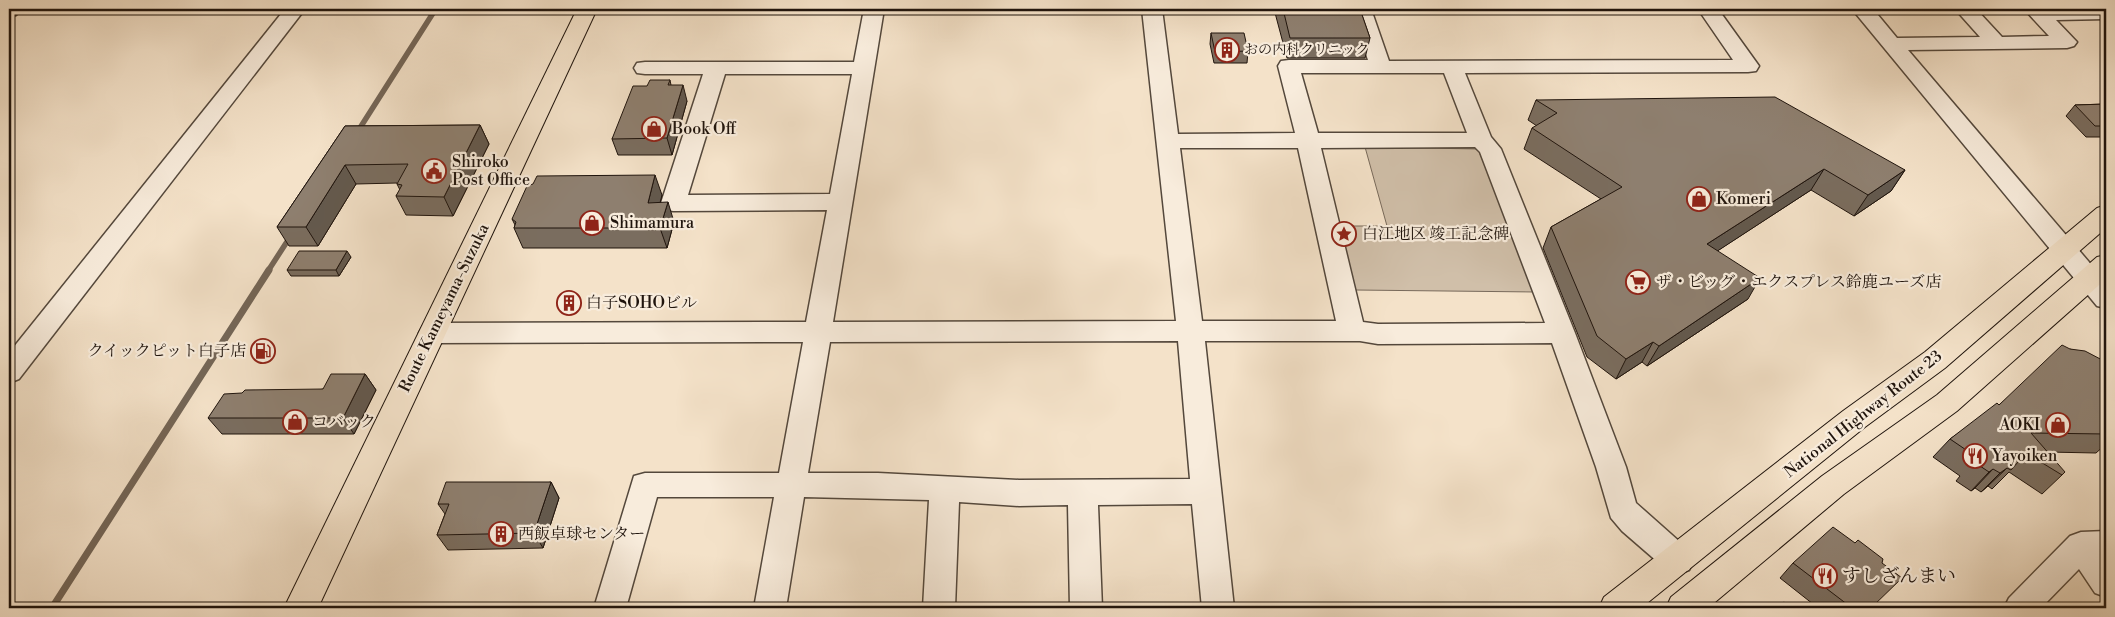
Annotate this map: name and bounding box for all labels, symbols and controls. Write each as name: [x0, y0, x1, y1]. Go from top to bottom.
building icon: おの内科クリニック: [1214, 37, 1240, 63]
place label: おの内科クリニック: [1244, 41, 1369, 59]
shop icon: Book Off: [641, 116, 667, 142]
place label: Book Off: [671, 119, 736, 139]
place label: Shiroko Post Office: [452, 152, 530, 190]
public building icon: Shiroko Post Office: [421, 158, 447, 184]
shop icon: Komeri: [1686, 186, 1712, 212]
place label: Komeri: [1716, 189, 1771, 209]
shop icon: Shimamura: [579, 210, 605, 236]
place label: Shimamura: [610, 213, 695, 233]
street label: Route Kameyama-Suzuka: [394, 220, 494, 396]
place icon: 白江地区 竣工記念碑: [1331, 221, 1357, 247]
place label: 白江地区 竣工記念碑: [1362, 224, 1509, 244]
supermarket icon: ザ・ビッグ・エクスプレス鈴鹿ユーズ店: [1625, 269, 1651, 295]
place label: ザ・ビッグ・エクスプレス鈴鹿ユーズ店: [1656, 272, 1941, 292]
building icon: 白子SOHOビル: [556, 290, 582, 316]
place label: 白子SOHOビル: [586, 293, 697, 313]
fuel station icon: クイックピット白子店: [250, 338, 276, 364]
place label: クイックピット白子店: [88, 341, 246, 361]
street label: National Highway Route 23: [1780, 346, 1946, 482]
shop icon: コバック: [282, 409, 308, 435]
place label: コバック: [312, 412, 376, 432]
shop icon: AOKI: [2045, 412, 2071, 438]
place label: AOKI: [1999, 415, 2040, 435]
restaurant icon: Yayoiken: [1962, 443, 1988, 469]
place label: Yayoiken: [1991, 446, 2058, 466]
building icon: 西飯卓球センター: [488, 521, 514, 547]
place label: 西飯卓球センター: [518, 524, 645, 544]
restaurant icon: すしざんまい: [1812, 563, 1838, 589]
place label: すしざんまい: [1842, 564, 1956, 588]

